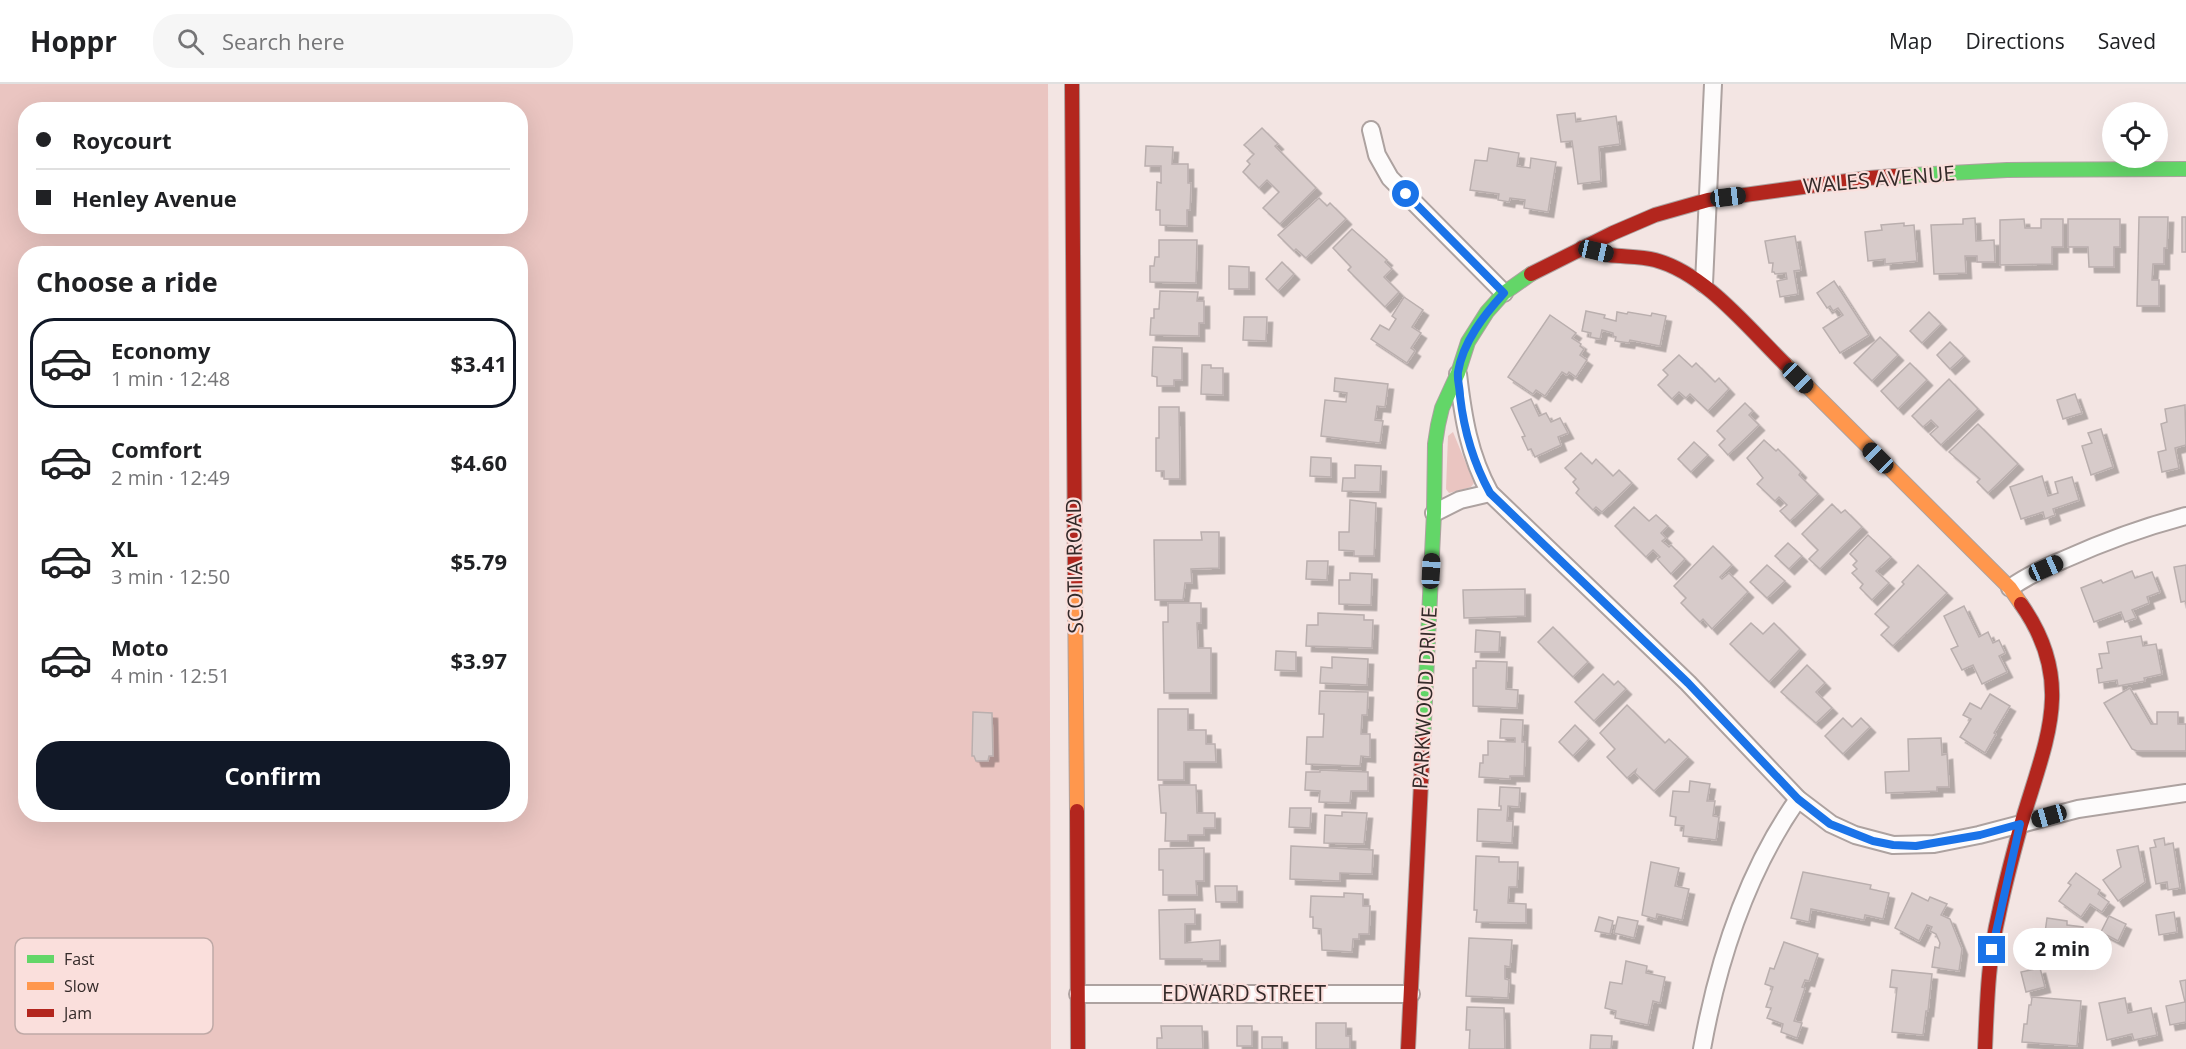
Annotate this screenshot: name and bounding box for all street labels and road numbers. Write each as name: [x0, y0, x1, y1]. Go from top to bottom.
street label: WALES AVENUE: [1802, 158, 1956, 200]
street label: SCOTIA ROAD: [1059, 498, 1089, 634]
street label: PARKWOOD DRIVE: [1405, 606, 1443, 790]
street label: EDWARD STREET: [1162, 979, 1327, 1007]

